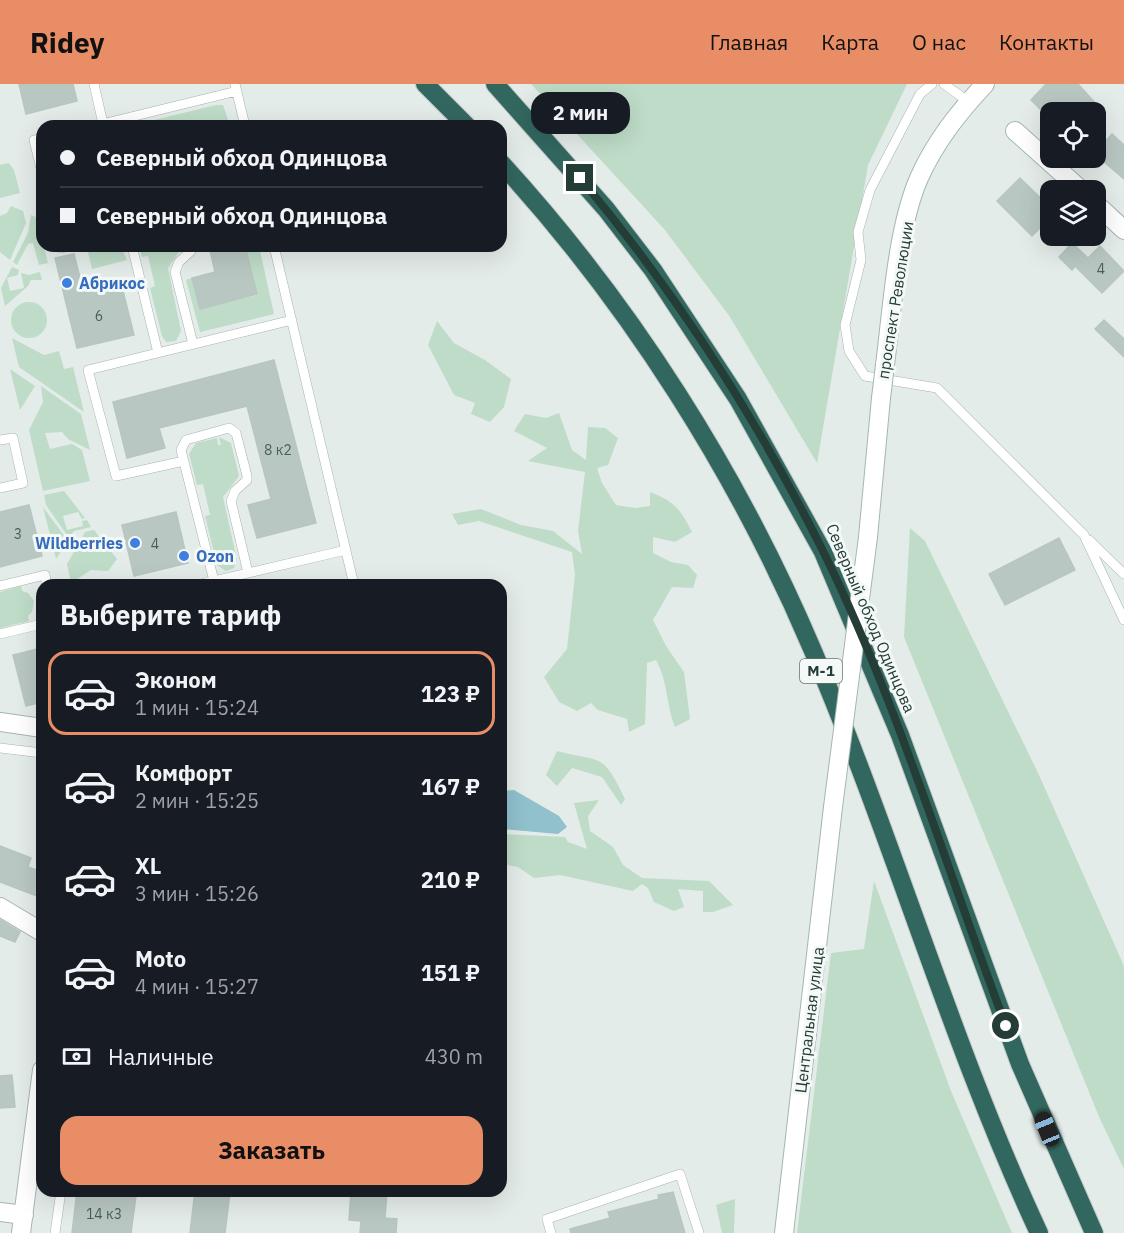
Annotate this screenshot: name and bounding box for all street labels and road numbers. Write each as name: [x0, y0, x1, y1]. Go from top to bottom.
street label: проспект Революции: [873, 220, 917, 380]
street label: Северный обход Одинцова: [822, 520, 920, 716]
road number: М-1: [800, 659, 842, 683]
street label: Центральная улица: [790, 945, 828, 1094]

